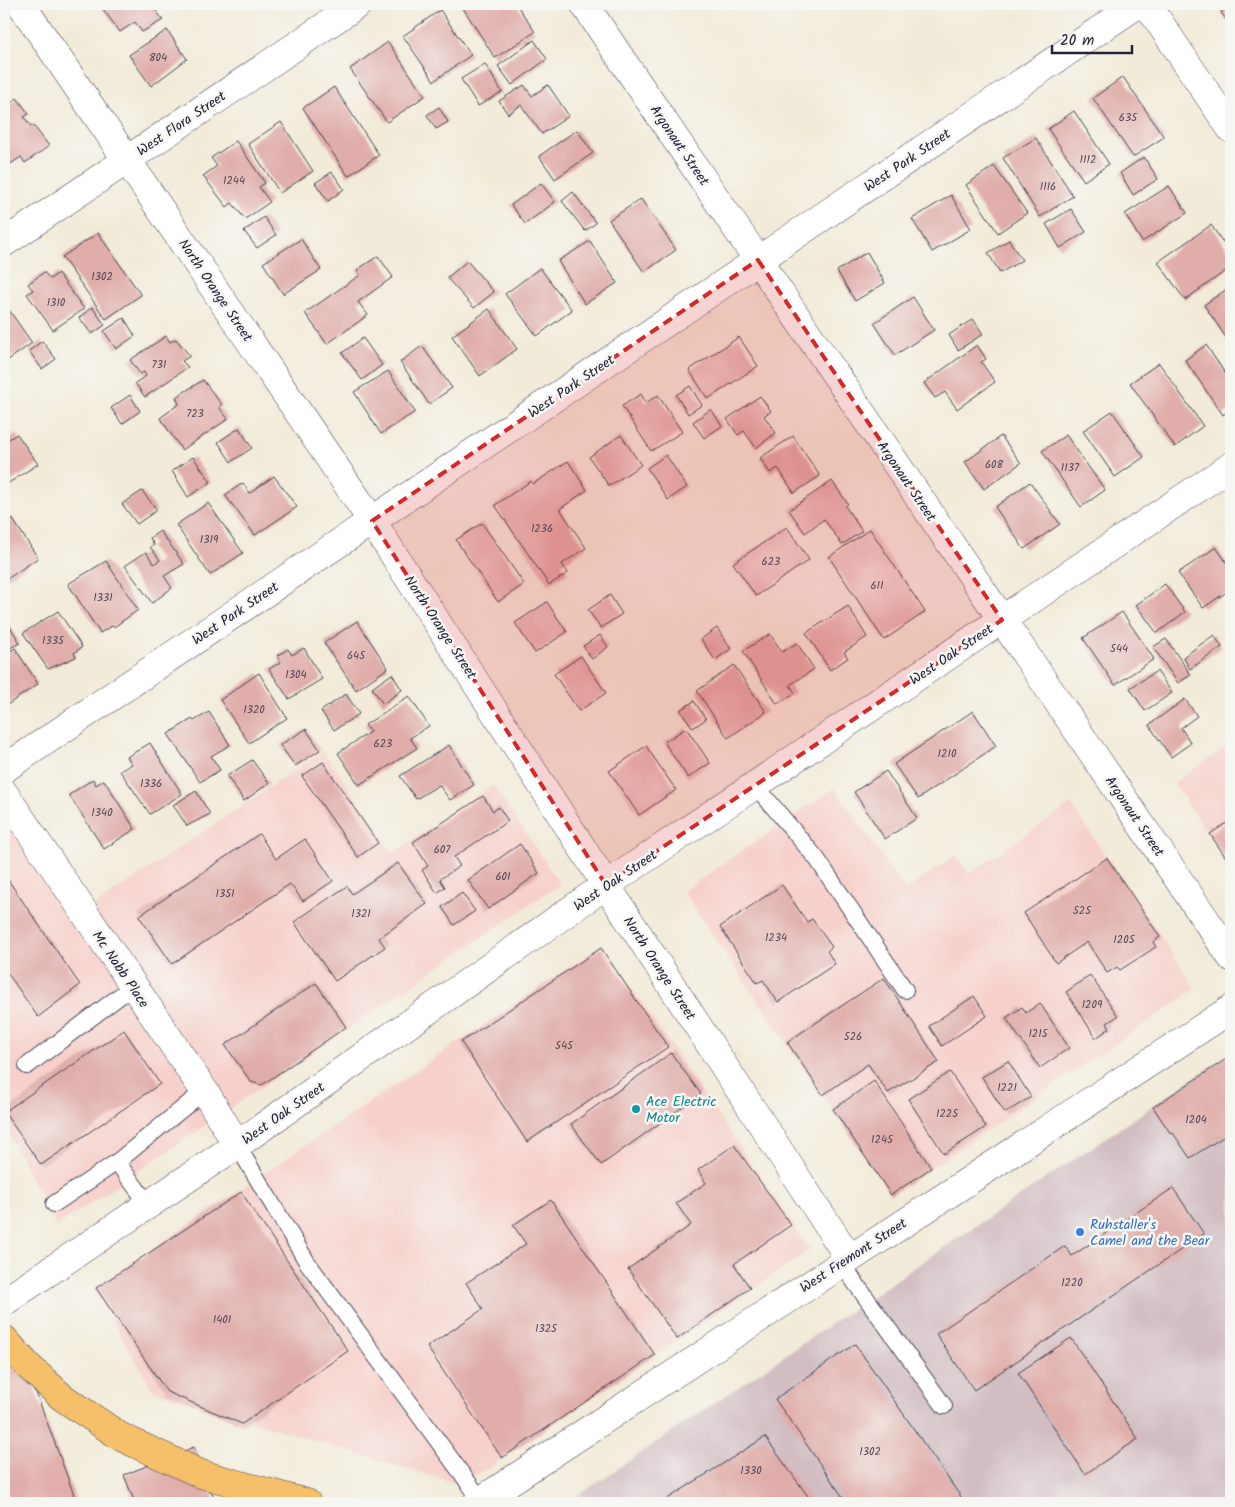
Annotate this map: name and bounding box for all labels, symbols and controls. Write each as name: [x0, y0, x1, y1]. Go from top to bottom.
scale bar: [1052, 22, 1132, 54]
text: 20 m: [1060, 29, 1094, 53]
house number: 804: [149, 49, 167, 67]
street label: West Flora Street: [132, 85, 231, 162]
street label: Argonaut Street: [644, 101, 715, 191]
house number: 635: [1119, 109, 1138, 127]
street label: West Park Street: [860, 123, 956, 198]
house number: 1112: [1080, 151, 1096, 169]
house number: 1244: [223, 172, 245, 190]
house number: 1116: [1040, 178, 1056, 196]
street label: North Orange Street: [172, 235, 258, 347]
house number: 1302: [91, 268, 113, 286]
house number: 1310: [47, 294, 66, 312]
street label: West Park Street: [524, 349, 620, 424]
house number: 731: [152, 356, 166, 374]
house number: 723: [186, 405, 204, 423]
street label: Argonaut Street: [871, 437, 942, 527]
house number: 608: [985, 456, 1003, 474]
house number: 1137: [1061, 459, 1080, 477]
house number: 1236: [531, 520, 553, 538]
house number: 1319: [200, 531, 219, 549]
house number: 623: [762, 553, 780, 571]
street label: North Orange Street: [398, 571, 482, 684]
street label: West Park Street: [188, 576, 284, 651]
house number: 611: [870, 577, 884, 595]
house number: 1331: [93, 589, 113, 607]
street label: West Oak Street: [905, 618, 998, 691]
house number: 1335: [42, 632, 65, 650]
house number: 544: [1110, 640, 1128, 658]
house number: 645: [347, 647, 366, 665]
house number: 1304: [285, 666, 307, 684]
house number: 1320: [243, 701, 265, 719]
house number: 623: [374, 735, 392, 753]
house number: 1210: [938, 745, 957, 763]
street label: Argonaut Street: [1099, 772, 1170, 862]
house number: 1336: [140, 775, 162, 793]
house number: 1340: [91, 804, 113, 822]
house number: 607: [434, 841, 451, 859]
street label: West Oak Street: [569, 844, 662, 917]
house number: 601: [495, 868, 511, 886]
house number: 1351: [215, 885, 235, 903]
house number: 525: [1073, 902, 1092, 920]
house number: 1321: [351, 905, 371, 923]
street label: North Orange Street: [617, 912, 701, 1025]
street label: Mc Nabb Place: [86, 926, 155, 1013]
house number: 1234: [765, 929, 787, 947]
house number: 1205: [1113, 931, 1136, 949]
house number: 1209: [1082, 996, 1103, 1014]
house number: 1215: [1028, 1025, 1049, 1043]
house number: 526: [844, 1028, 862, 1046]
house number: 545: [555, 1037, 574, 1055]
street label: West Oak Street: [238, 1077, 330, 1151]
house number: 1221: [997, 1079, 1017, 1097]
place label: Ace Electric Motor: [646, 1091, 716, 1129]
marker: Ace Electric Motor: [630, 1103, 642, 1115]
house number: 1225: [936, 1105, 959, 1123]
house number: 1204: [1185, 1111, 1207, 1129]
house number: 1245: [871, 1131, 894, 1149]
street label: West Fremont Street: [796, 1213, 912, 1299]
place label: Ruhstaller's Camel and the Bear: [1090, 1214, 1211, 1252]
marker: Ruhstaller's Camel and the Bear: [1074, 1226, 1086, 1238]
house number: 1220: [1061, 1274, 1083, 1292]
house number: 1401: [213, 1311, 231, 1329]
house number: 1325: [535, 1320, 558, 1338]
house number: 1302: [859, 1443, 881, 1461]
house number: 1330: [740, 1462, 762, 1480]

